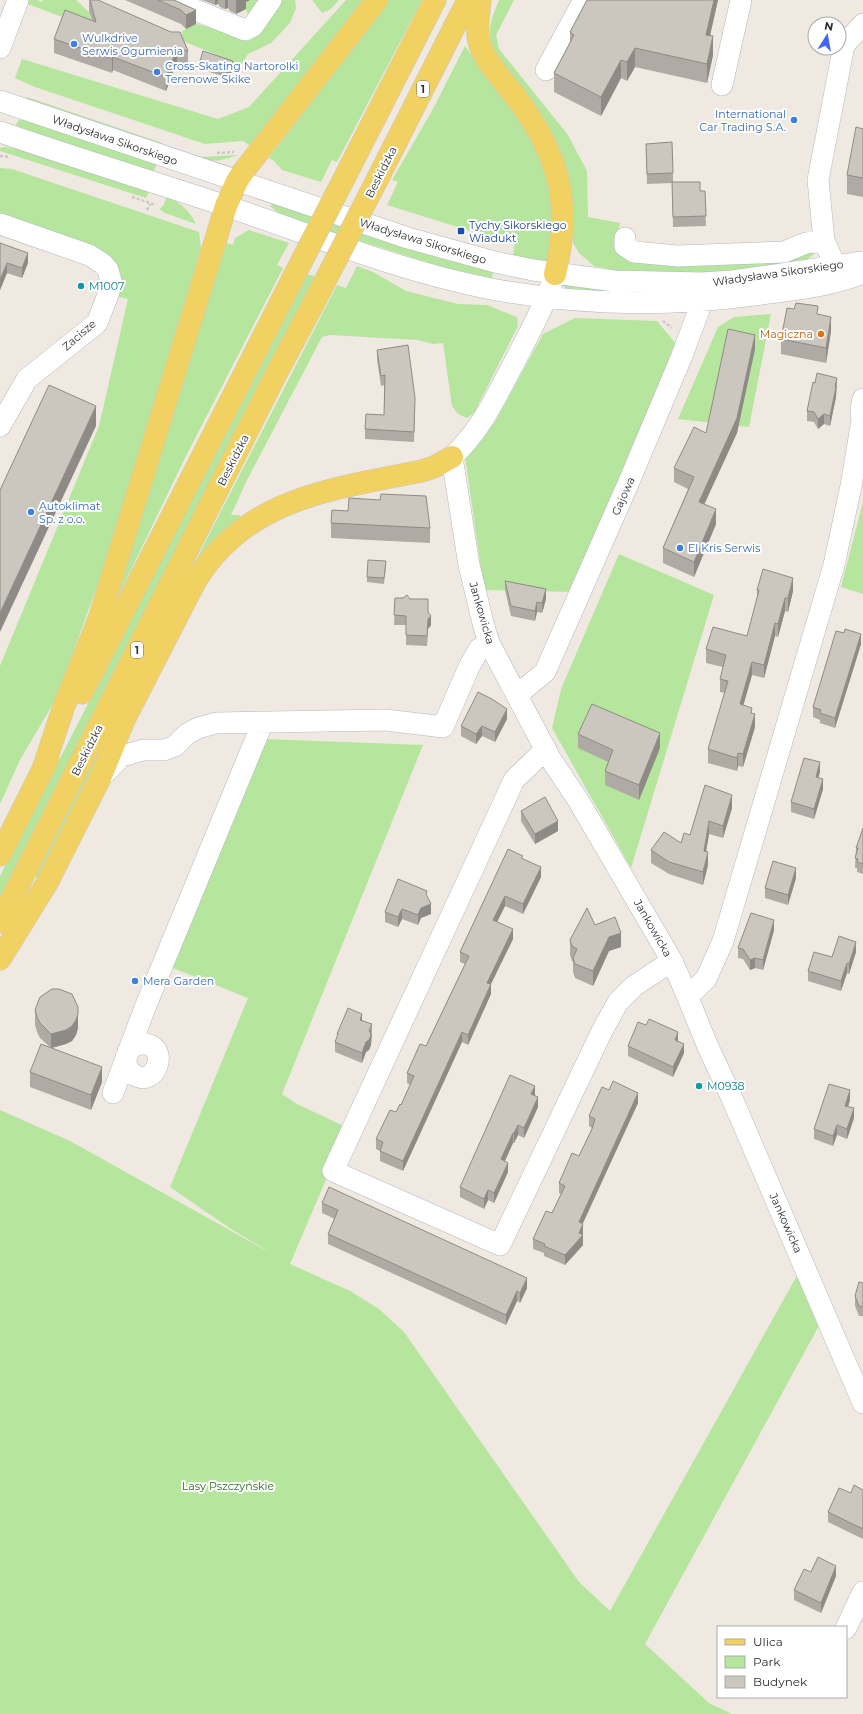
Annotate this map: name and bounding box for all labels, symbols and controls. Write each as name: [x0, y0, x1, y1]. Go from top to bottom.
north arrow: [807, 16, 847, 56]
text: N: [823, 18, 835, 34]
place label: Wulkdrive Serwis Ogumienia: [82, 31, 183, 58]
marker: Wulkdrive Serwis Ogumienia: [69, 39, 79, 49]
place label: Cross-Skating Nartorolki Terenowe Skike: [165, 59, 299, 86]
marker: Cross-Skating Nartorolki Terenowe Skike: [152, 67, 162, 77]
road number: 1: [417, 81, 429, 97]
place label: International Car Trading S.A.: [699, 107, 786, 134]
street label: Władysława Sikorskiego: [50, 112, 180, 168]
marker: International Car Trading S.A.: [789, 115, 799, 125]
street label: Beskidzka: [362, 144, 400, 200]
street label: Władysława Sikorskiego: [358, 215, 488, 267]
place label: Tychy Sikorskiego Wiadukt: [469, 218, 567, 245]
marker: Tychy Sikorskiego Wiadukt: [456, 226, 466, 236]
street label: Władysława Sikorskiego: [712, 257, 844, 289]
place label: M1007: [89, 279, 124, 293]
marker: M1007: [76, 281, 86, 291]
street label: Zacisze: [59, 316, 99, 353]
place label: Magiczna: [760, 327, 813, 341]
marker: Magiczna: [816, 329, 826, 339]
street label: Beskidzka: [214, 432, 252, 488]
street label: Gajowa: [608, 475, 638, 517]
place label: Autoklimat Sp. z o.o.: [39, 499, 101, 526]
marker: Autoklimat Sp. z o.o.: [26, 507, 36, 517]
place label: El Kris Serwis: [688, 541, 761, 555]
marker: El Kris Serwis: [675, 543, 685, 553]
street label: Jankowicka: [466, 579, 498, 646]
road number: 1: [131, 642, 143, 658]
street label: Beskidzka: [68, 722, 106, 778]
street label: Jankowicka: [630, 896, 675, 959]
place label: Mera Garden: [143, 974, 214, 988]
marker: Mera Garden: [130, 976, 140, 986]
place label: M0938: [707, 1079, 745, 1093]
marker: M0938: [694, 1081, 704, 1091]
street label: Jankowicka: [766, 1190, 805, 1255]
park label: Lasy Pszczyńskie: [182, 1479, 275, 1493]
legend: [717, 1626, 847, 1698]
text: Ulica: [753, 1634, 783, 1649]
text: Park: [753, 1654, 781, 1669]
text: Budynek: [753, 1674, 808, 1689]

